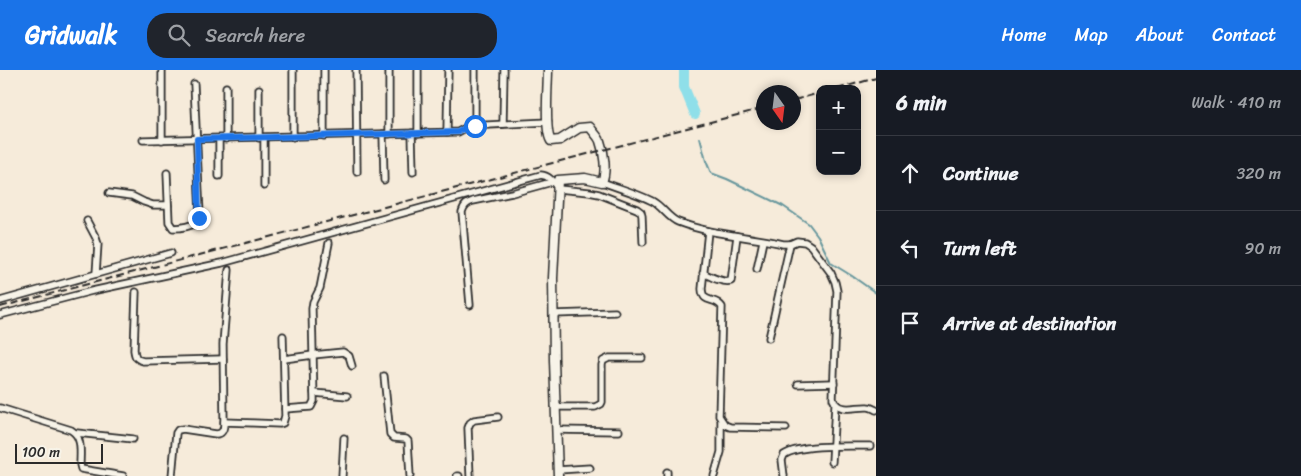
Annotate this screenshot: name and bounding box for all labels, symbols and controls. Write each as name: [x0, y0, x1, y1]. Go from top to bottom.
search box: [147, 13, 497, 58]
text: Gridwalk: [25, 14, 117, 56]
text: Search here: [205, 19, 305, 52]
text: Home: [1002, 19, 1047, 51]
text: Map: [1075, 19, 1108, 51]
text: About: [1136, 19, 1184, 51]
text: Contact: [1212, 19, 1276, 51]
icon: search: [165, 21, 193, 49]
text: 6 min: [896, 84, 947, 122]
north arrow: [756, 85, 801, 130]
map controls: [816, 85, 861, 175]
button: +: [816, 85, 861, 130]
text: Walk · 410 m: [1192, 88, 1281, 117]
route start: [464, 115, 487, 138]
button: −: [816, 130, 861, 175]
text: Continue: [943, 157, 1019, 190]
icon: ahead: [896, 159, 924, 187]
text: 320 m: [1236, 159, 1281, 188]
route end: [188, 207, 211, 230]
text: Turn left: [943, 232, 1016, 265]
icon: left: [896, 234, 924, 262]
text: 90 m: [1245, 234, 1281, 263]
text: Arrive at destination: [943, 307, 1116, 340]
icon: arrive: [896, 309, 924, 337]
text: 100 m: [22, 440, 60, 465]
scale bar: [15, 441, 102, 464]

